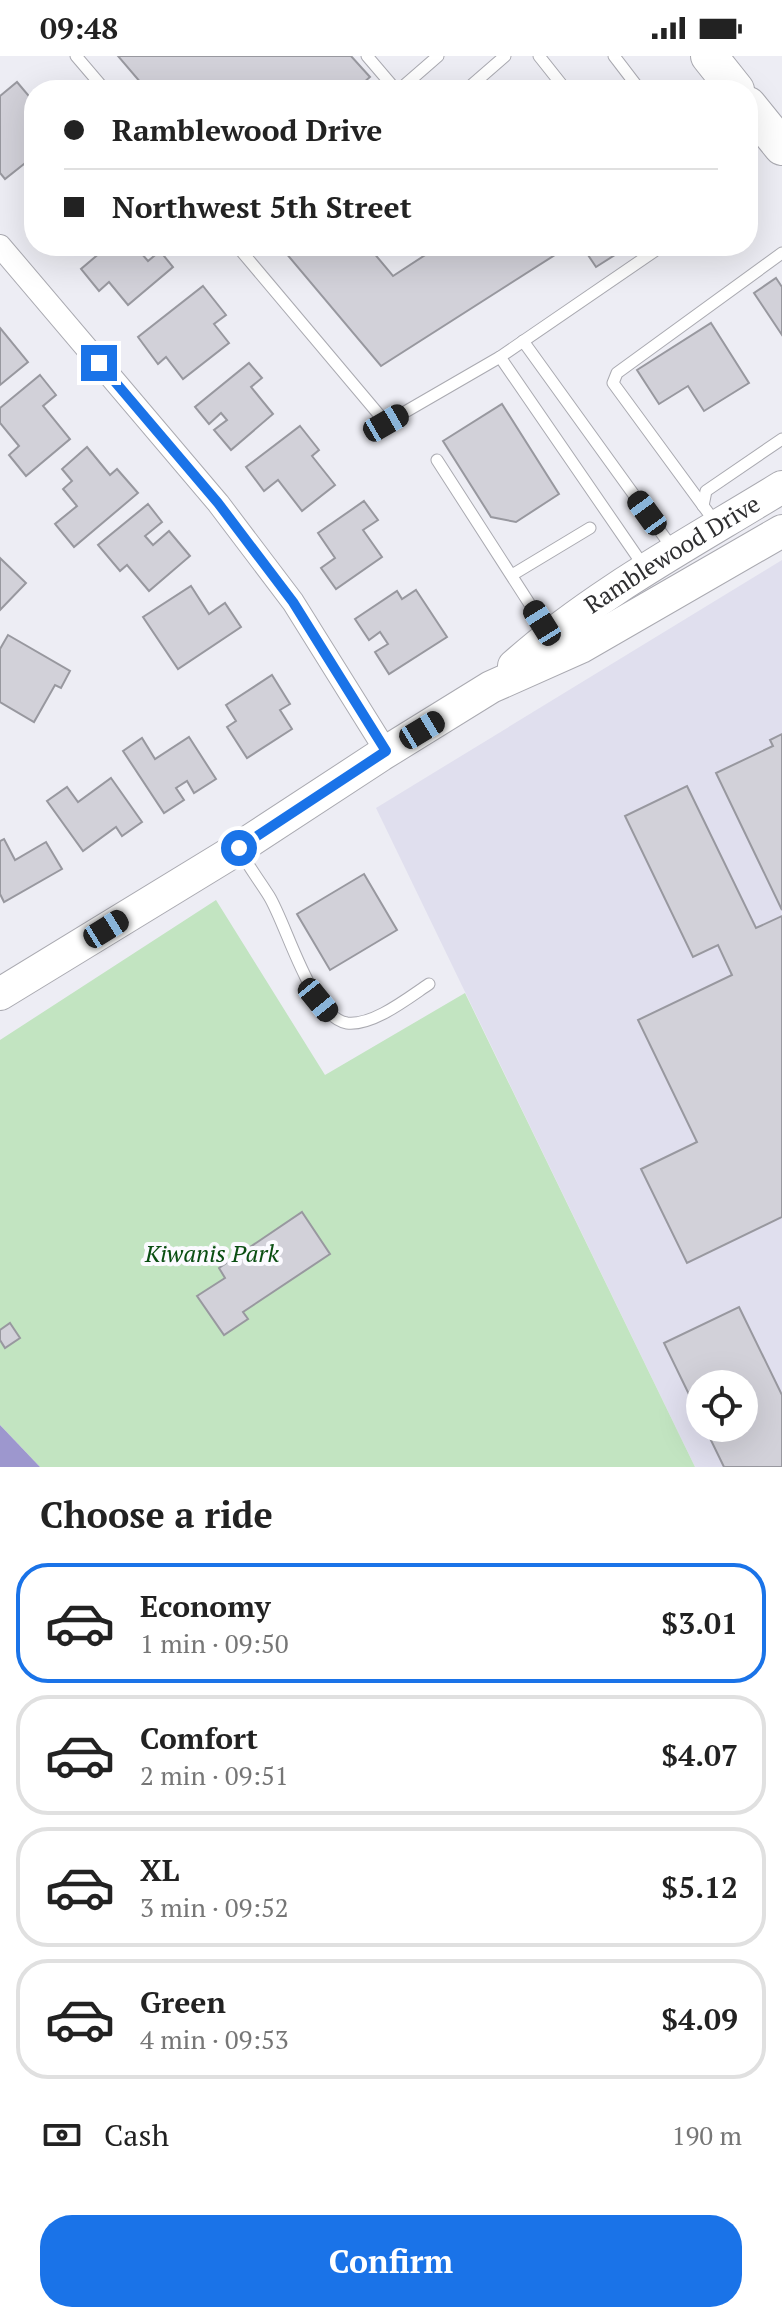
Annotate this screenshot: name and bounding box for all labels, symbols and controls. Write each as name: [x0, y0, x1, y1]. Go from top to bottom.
text: 09:48: [40, 8, 118, 48]
text: Ramblewood Drive: [112, 110, 382, 150]
text: Northwest 5th Street: [112, 187, 412, 227]
route end: [81, 345, 117, 381]
car: [359, 401, 413, 445]
street label: Ramblewood Drive: [578, 487, 766, 620]
car: [623, 487, 671, 539]
car: [519, 596, 565, 650]
car: [395, 707, 449, 753]
route start: [221, 830, 257, 866]
car: [79, 906, 133, 952]
car: [294, 974, 342, 1026]
park label: Kiwanis Park: [144, 1237, 280, 1269]
map controls: [686, 1370, 758, 1442]
button: locate: [686, 1370, 758, 1442]
text: Choose a ride: [40, 1491, 273, 1538]
text: Economy: [140, 1586, 271, 1626]
icon: car: [44, 1587, 116, 1659]
text: $3.01: [661, 1603, 738, 1643]
text: 1 min · 09:50: [140, 1626, 289, 1660]
text: Comfort: [140, 1718, 258, 1758]
icon: car: [44, 1719, 116, 1791]
text: $4.07: [661, 1735, 738, 1775]
text: 2 min · 09:51: [140, 1758, 289, 1792]
text: XL: [140, 1850, 179, 1890]
icon: car: [44, 1851, 116, 1923]
text: $5.12: [661, 1867, 738, 1907]
text: 3 min · 09:52: [140, 1890, 289, 1924]
text: Green: [140, 1982, 226, 2022]
icon: car: [44, 1983, 116, 2055]
text: $4.09: [661, 1999, 738, 2039]
text: 4 min · 09:53: [140, 2022, 289, 2056]
icon: cash: [40, 2113, 84, 2157]
text: Cash: [104, 2115, 169, 2155]
text: 190 m: [672, 2118, 742, 2152]
button: Confirm: [40, 2215, 742, 2307]

